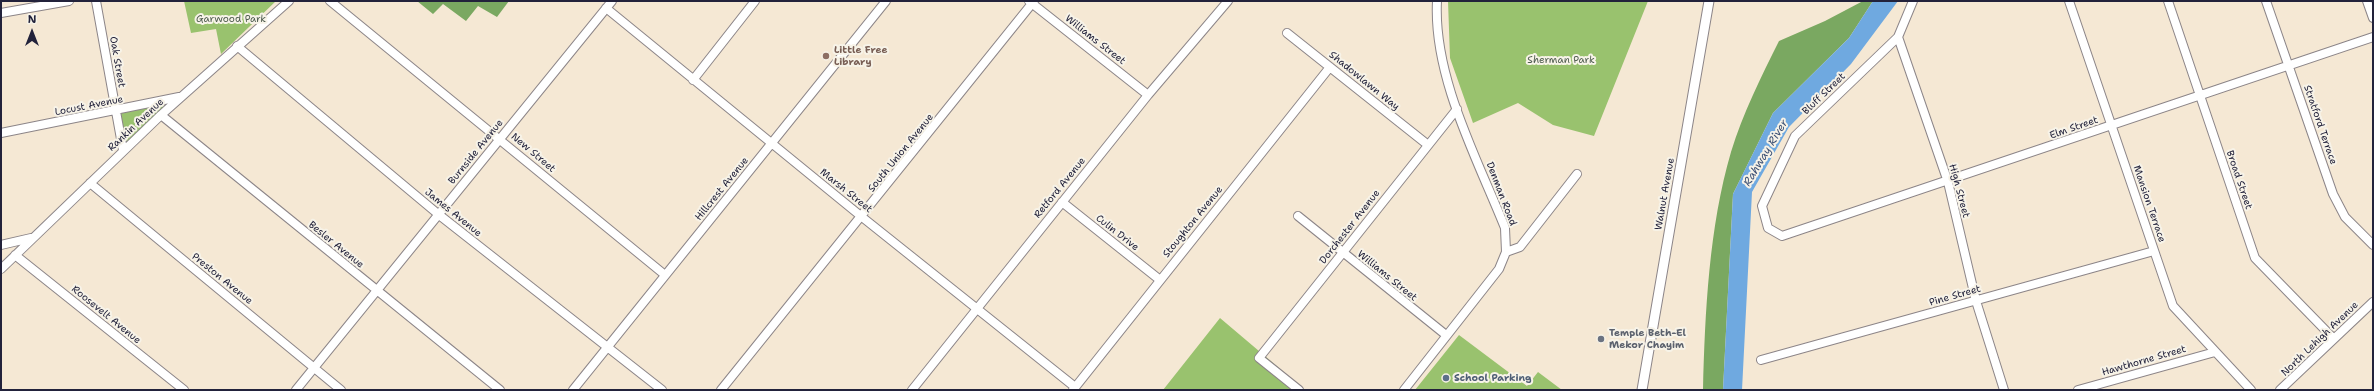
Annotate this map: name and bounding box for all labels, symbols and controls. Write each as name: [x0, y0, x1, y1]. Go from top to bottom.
north arrow: [12, 12, 52, 52]
text: N: [28, 12, 36, 27]
park label: Garwood Park: [196, 13, 266, 25]
street label: Williams Street: [1062, 13, 1128, 67]
street label: Oak Street: [107, 35, 127, 89]
place label: Little Free Library: [834, 44, 887, 68]
street label: Shadowlawn Way: [1326, 49, 1402, 113]
marker: Little Free Library: [821, 51, 831, 61]
park label: Sherman Park: [1527, 54, 1595, 66]
street label: Bluff Street: [1800, 71, 1848, 117]
street label: Stratford Terrace: [2301, 84, 2339, 166]
street label: Locust Avenue: [54, 93, 124, 119]
street label: Rankin Avenue: [106, 96, 166, 154]
street label: South Union Avenue: [866, 111, 936, 195]
street label: Elm Street: [2048, 114, 2100, 142]
street label: Burnside Avenue: [446, 117, 506, 187]
water label: Rahway River: [1741, 117, 1791, 189]
street label: New Street: [508, 131, 558, 175]
street label: Broad Street: [2223, 149, 2255, 211]
street label: Hillcrest Avenue: [693, 155, 751, 223]
street label: Retford Avenue: [1032, 155, 1088, 221]
street label: Walnut Avenue: [1653, 157, 1677, 231]
street label: Denman Road: [1483, 160, 1519, 228]
street label: High Street: [1946, 163, 1972, 219]
street label: Mansion Terrace: [2130, 164, 2168, 244]
street label: Marsh Street: [817, 166, 875, 216]
street label: Stoughton Avenue: [1161, 184, 1225, 260]
street label: James Avenue: [422, 186, 484, 240]
street label: Dorchester Avenue: [1317, 188, 1383, 266]
street label: Culin Drive: [1093, 212, 1141, 254]
street label: Besler Avenue: [306, 219, 366, 271]
street label: Williams Street: [1355, 248, 1419, 304]
street label: Preston Avenue: [189, 251, 255, 307]
street label: Roosevelt Avenue: [69, 283, 143, 347]
street label: Pine Street: [1928, 283, 1982, 309]
street label: North Lehigh Avenue: [2279, 299, 2361, 379]
place label: Temple Beth-El Mekor Chayim: [1609, 327, 1686, 350]
marker: Temple Beth-El Mekor Chayim: [1596, 334, 1606, 344]
street label: Hawthorne Street: [2101, 343, 2187, 379]
place label: School Parking: [1454, 372, 1532, 384]
marker: School Parking: [1441, 373, 1451, 383]

